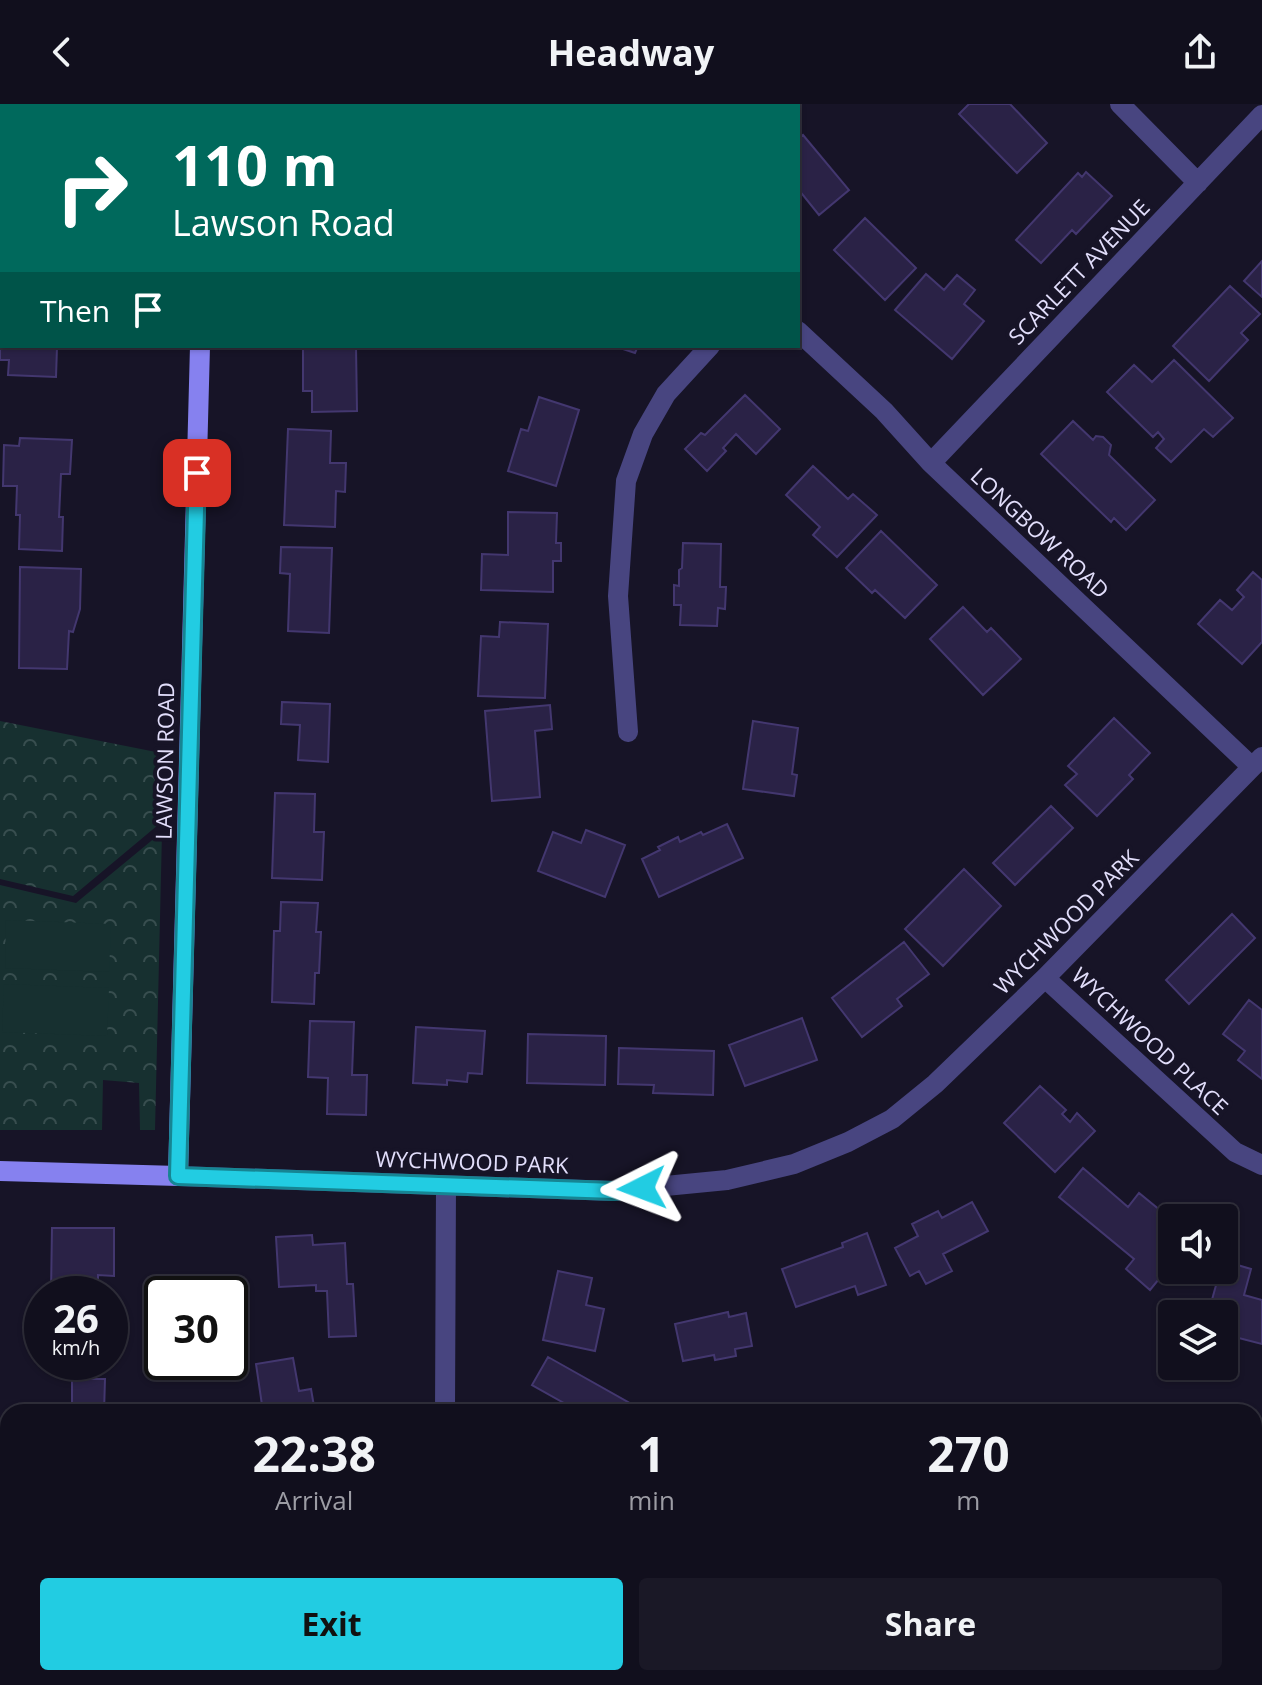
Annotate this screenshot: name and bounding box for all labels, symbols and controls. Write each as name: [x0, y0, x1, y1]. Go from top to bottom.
text: Headway: [548, 28, 714, 77]
icon: back: [40, 30, 84, 74]
icon: share: [1178, 30, 1222, 74]
text: 110 m: [172, 126, 338, 202]
icon: right: [40, 136, 144, 240]
street label: SCARLETT AVENUE: [1001, 192, 1155, 350]
text: Lawson Road: [172, 198, 395, 247]
icon: arrive: [126, 288, 170, 332]
text: Then: [40, 290, 110, 331]
pin: [163, 439, 231, 507]
icon: arrive: [175, 451, 219, 495]
street label: LONGBOW ROAD: [965, 460, 1116, 604]
street label: LAWSON ROAD: [148, 682, 180, 840]
street label: WYCHWOOD PARK: [986, 842, 1145, 1000]
street label: WYCHWOOD PLACE: [1066, 960, 1235, 1121]
street label: WYCHWOOD PARK: [375, 1143, 570, 1179]
position arrow: [600, 1146, 684, 1230]
map controls: [1158, 1204, 1238, 1380]
button: sound: [1158, 1204, 1238, 1284]
speed limit sign: 30: [144, 1276, 248, 1380]
text: 26: [53, 1290, 99, 1345]
button: layers: [1158, 1300, 1238, 1380]
text: km/h: [52, 1334, 100, 1361]
text: 22:38: [252, 1421, 376, 1486]
text: 1: [638, 1421, 665, 1486]
text: 270: [927, 1421, 1010, 1486]
text: Arrival: [275, 1482, 353, 1518]
text: min: [628, 1482, 675, 1518]
text: m: [956, 1482, 980, 1518]
button: Exit: [40, 1578, 623, 1670]
button: Share: [639, 1578, 1222, 1670]

